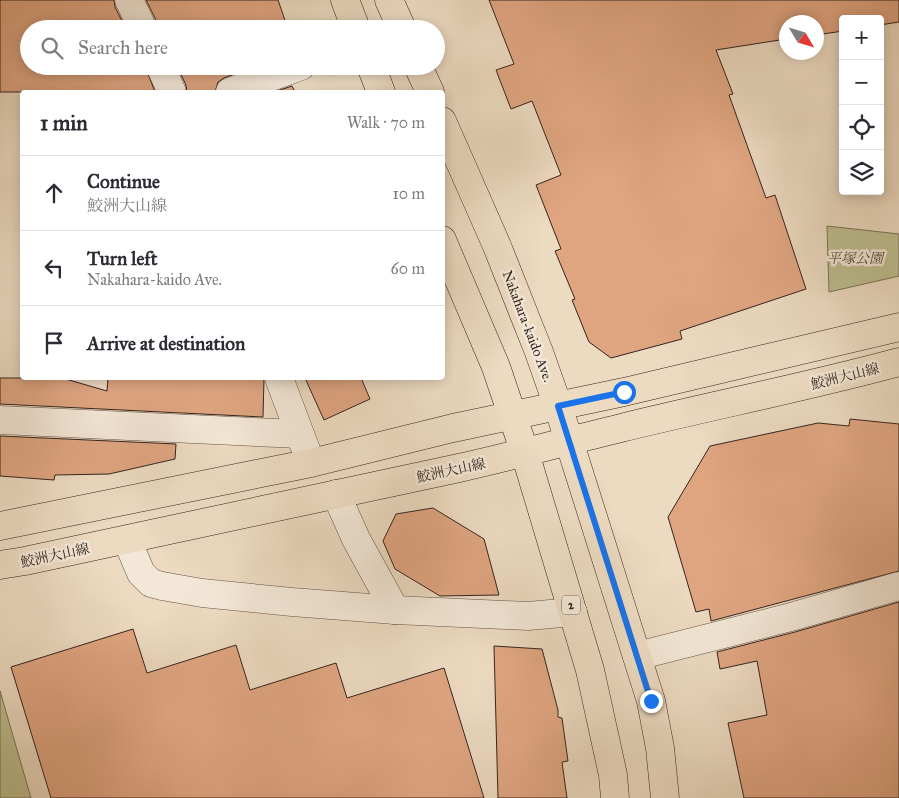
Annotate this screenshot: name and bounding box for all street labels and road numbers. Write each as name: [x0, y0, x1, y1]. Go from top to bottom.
street label: Nakahara-kaido Ave.: [498, 268, 557, 384]
street label: 鮫洲大山線: [809, 360, 881, 393]
street label: 鮫洲大山線: [415, 455, 487, 486]
street label: 鮫洲大山線: [19, 540, 91, 571]
road number: 2: [562, 596, 580, 614]

